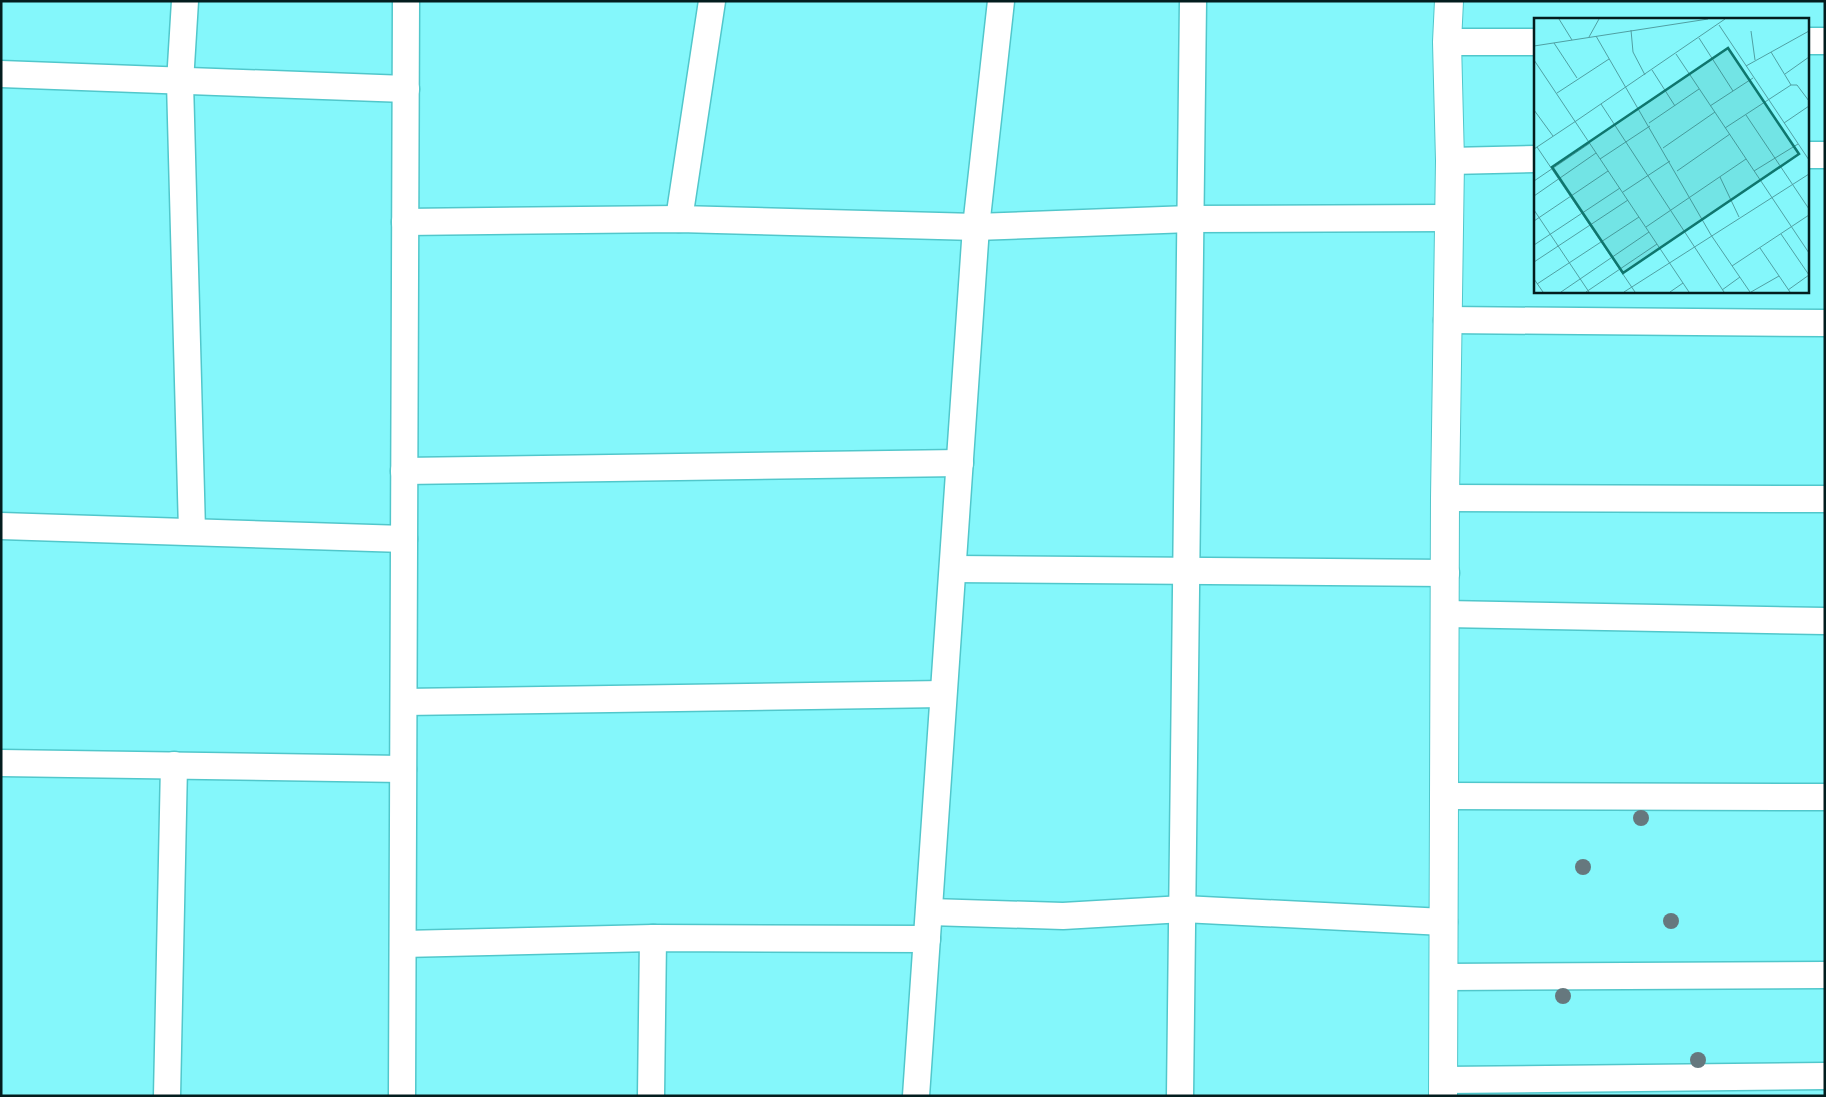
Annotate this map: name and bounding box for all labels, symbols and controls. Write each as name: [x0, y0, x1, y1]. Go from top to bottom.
inset map: [1534, 18, 1808, 292]

